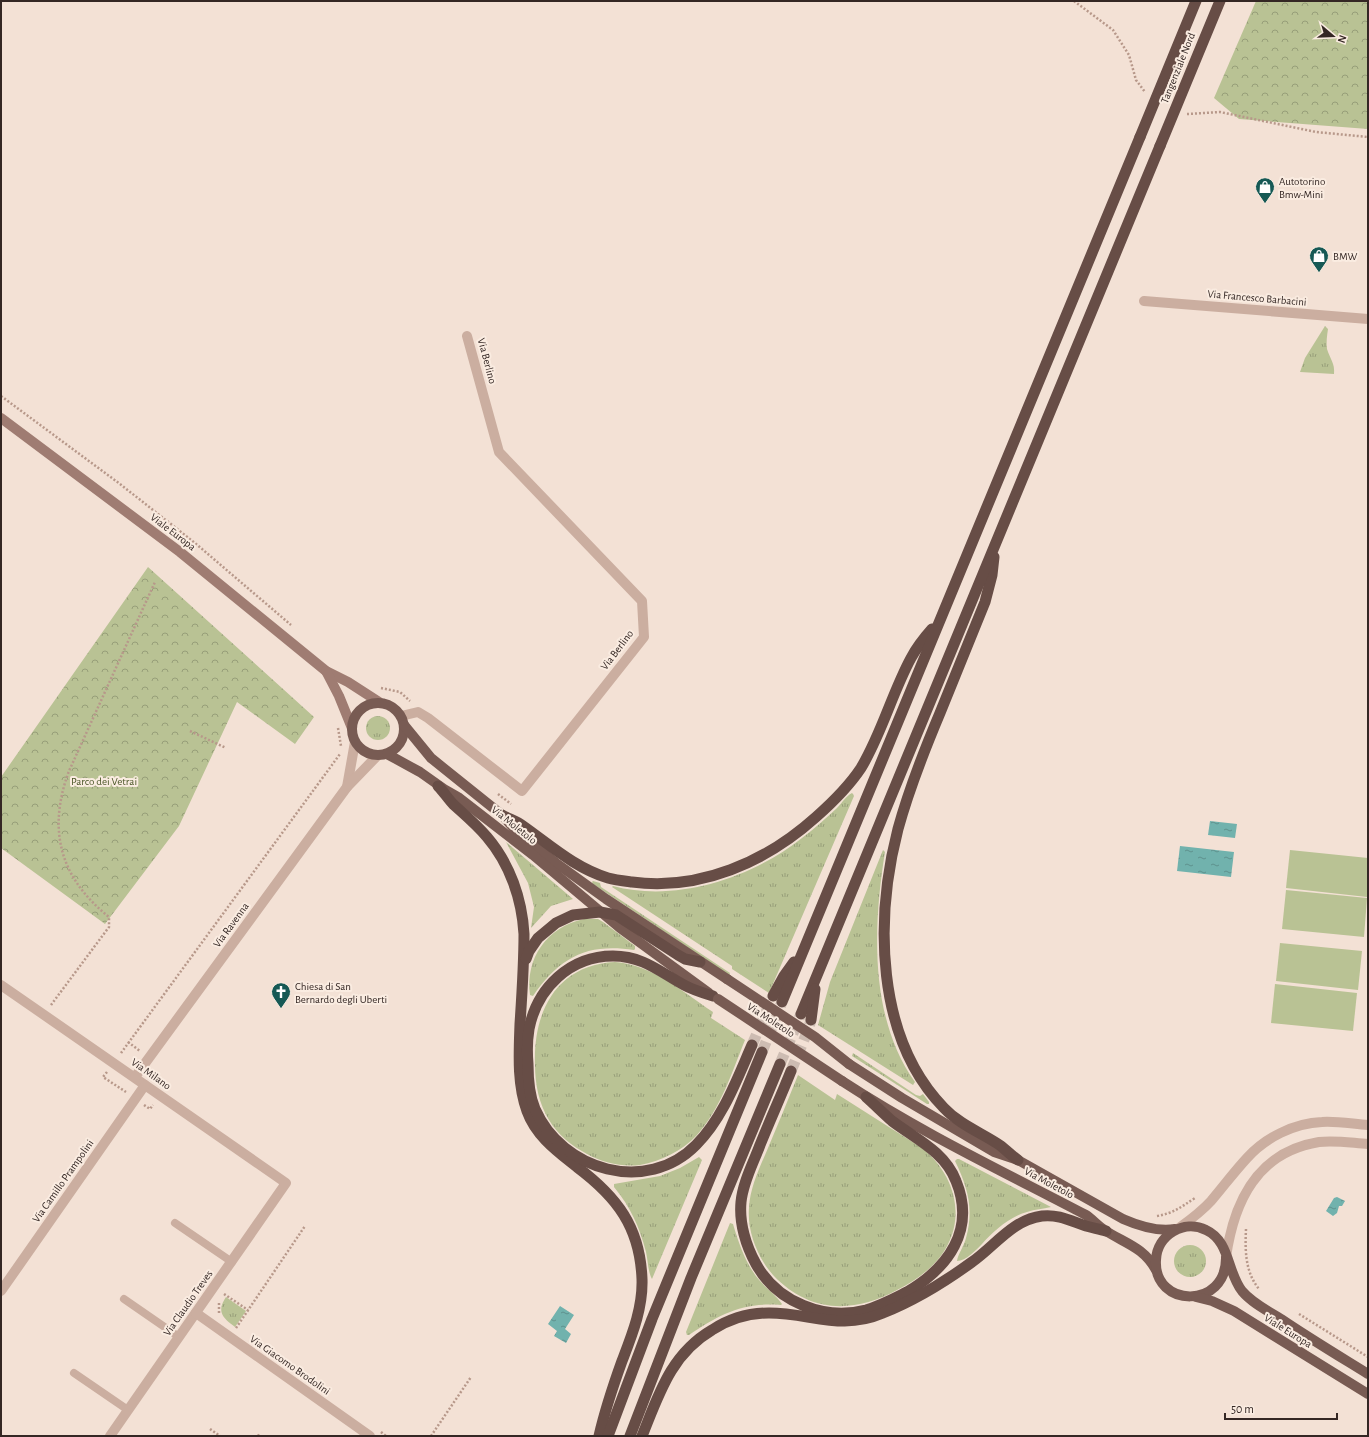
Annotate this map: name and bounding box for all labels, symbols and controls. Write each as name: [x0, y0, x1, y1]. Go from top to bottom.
north arrow: [1313, 16, 1353, 56]
street label: Tangenziale Nord: [1159, 31, 1197, 105]
text: N: [1336, 34, 1348, 45]
shop icon: Autotorino Bmw-Mini: [1254, 176, 1276, 204]
place label: Autotorino Bmw-Mini: [1279, 176, 1325, 200]
shop icon: BMW: [1308, 245, 1330, 273]
place label: BMW: [1333, 251, 1357, 262]
street label: Via Francesco Barbacini: [1207, 288, 1307, 308]
street label: Via Berlino: [476, 337, 498, 385]
street label: Viale Europa: [148, 511, 198, 553]
street label: Via Berlino: [599, 628, 635, 672]
park label: Parco dei Vetrai: [71, 776, 137, 787]
street label: Via Moletolo: [489, 804, 539, 846]
street label: Via Ravenna: [211, 901, 251, 949]
church icon: Chiesa di San Bernardo degli Uberti: [270, 981, 292, 1009]
place label: Chiesa di San Bernardo degli Uberti: [295, 981, 387, 1005]
street label: Via Moletolo: [745, 1001, 797, 1039]
street label: Via Milano: [129, 1056, 173, 1092]
street label: Via Camillo Prampolini: [30, 1138, 96, 1224]
street label: Via Moletolo: [1022, 1165, 1076, 1201]
street label: Via Claudio Treves: [161, 1268, 215, 1338]
street label: Viale Europa: [1262, 1312, 1314, 1350]
street label: Via Giacomo Brodolini: [248, 1333, 332, 1397]
scale bar: [1225, 1395, 1337, 1421]
text: 50 m: [1231, 1403, 1254, 1415]

